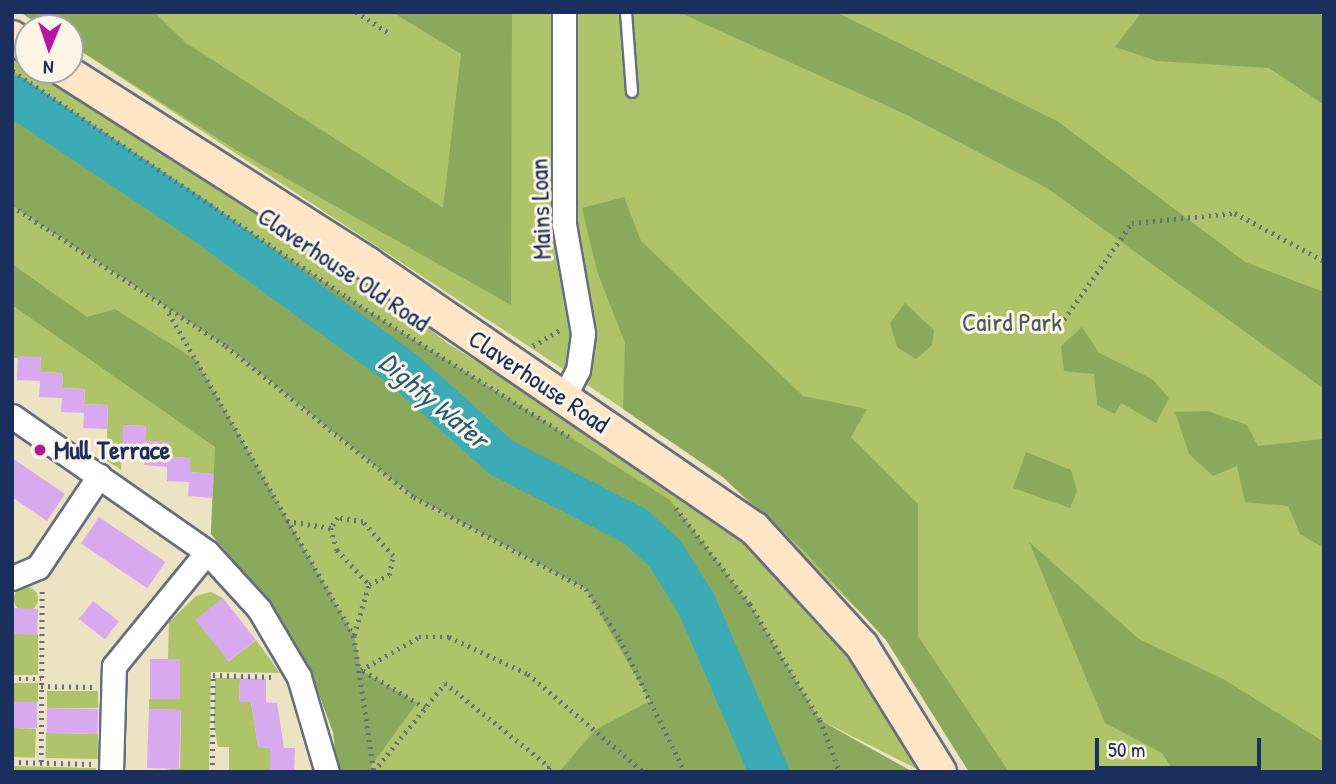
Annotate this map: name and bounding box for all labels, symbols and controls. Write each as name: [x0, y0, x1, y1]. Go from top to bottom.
north arrow: [14, 14, 84, 84]
text: N: [43, 55, 54, 81]
street label: Mains Loan: [523, 158, 557, 260]
street label: Claverhouse Old Road: [252, 200, 436, 338]
park label: Caird Park: [962, 306, 1062, 338]
street label: Claverhouse Road: [463, 323, 615, 439]
water label: Dighty Water: [373, 345, 495, 455]
place label: Mull Terrace: [54, 434, 170, 466]
marker: Mull Terrace: [32, 442, 48, 458]
scale bar: [1098, 724, 1264, 768]
text: 50 m: [1108, 735, 1145, 764]

